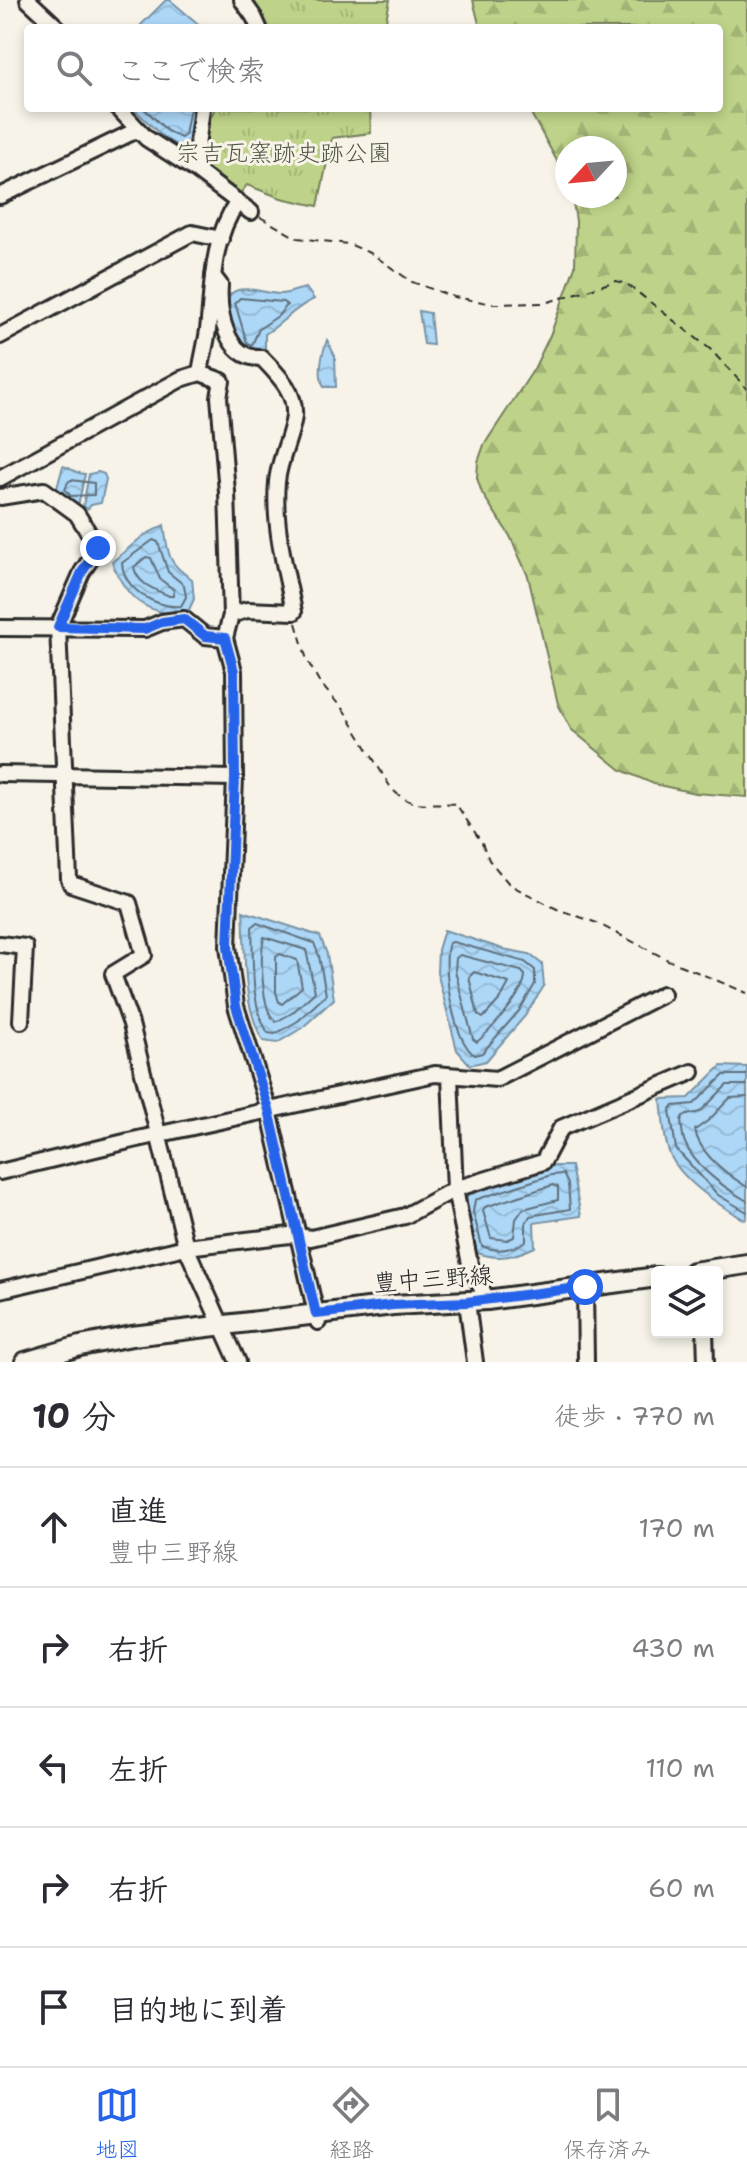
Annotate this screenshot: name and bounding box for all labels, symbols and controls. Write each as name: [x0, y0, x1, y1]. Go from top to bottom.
search box: [24, 24, 723, 112]
icon: search: [52, 46, 96, 90]
text: ここで検索: [116, 50, 266, 91]
north arrow: [555, 136, 627, 208]
park label: 宗吉瓦窯跡史跡公園: [176, 137, 392, 169]
route end: [80, 530, 116, 566]
street label: 豊中三野線: [372, 1259, 494, 1299]
map controls: [651, 1266, 723, 1338]
button: layers: [651, 1266, 723, 1338]
route start: [567, 1269, 603, 1305]
text: 10 分: [32, 1393, 116, 1439]
text: 徒歩 · 770 m: [554, 1398, 715, 1433]
text: 直進: [108, 1490, 168, 1531]
icon: ahead: [32, 1505, 76, 1549]
text: 170 m: [638, 1510, 715, 1545]
text: 豊中三野線: [108, 1534, 238, 1569]
icon: right: [32, 1625, 76, 1669]
text: 右折: [108, 1629, 168, 1670]
text: 430 m: [631, 1630, 715, 1665]
icon: left: [32, 1745, 76, 1789]
text: 左折: [108, 1749, 168, 1790]
text: 110 m: [645, 1750, 715, 1785]
icon: right: [32, 1865, 76, 1909]
text: 右折: [108, 1869, 168, 1910]
text: 60 m: [648, 1870, 715, 1905]
icon: arrive: [32, 1985, 76, 2029]
text: 目的地に到着: [108, 1989, 288, 2030]
tab: 地図: [95, 2083, 139, 2164]
tab: 経路: [329, 2083, 374, 2164]
tab: 保存済み: [564, 2083, 652, 2164]

